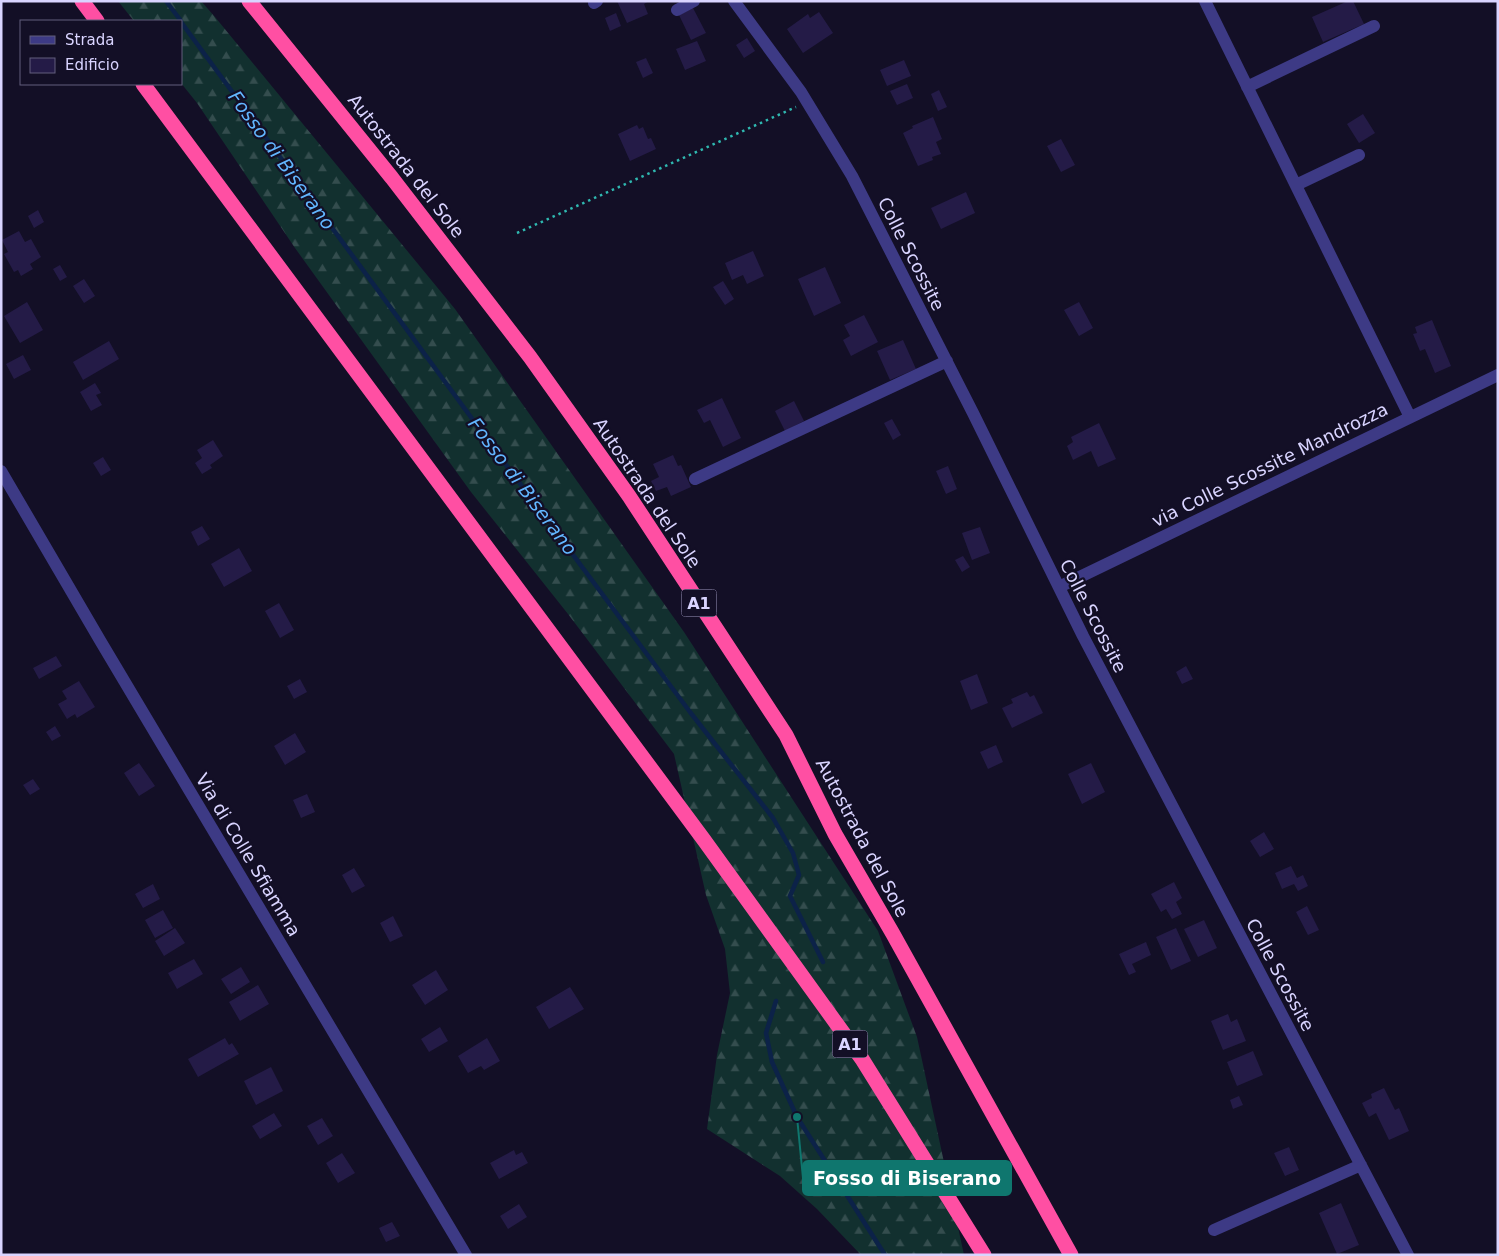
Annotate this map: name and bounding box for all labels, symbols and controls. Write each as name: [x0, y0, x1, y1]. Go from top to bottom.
legend: [20, 20, 182, 85]
text: Strada: [65, 31, 114, 49]
text: Edificio: [65, 56, 119, 74]
water label: Fosso di Biserano: [224, 86, 340, 234]
street label: Autostrada del Sole: [344, 90, 469, 242]
street label: Colle Scossite: [874, 193, 949, 314]
street label: via Colle Scossite Mandrozza: [1148, 398, 1391, 531]
water label: Fosso di Biserano: [464, 413, 582, 559]
street label: Autostrada del Sole: [589, 414, 705, 572]
street label: Colle Scossite: [1056, 555, 1131, 676]
road number: A1: [682, 590, 716, 616]
street label: Autostrada del Sole: [812, 755, 913, 921]
street label: Via di Colle Sfiamma: [192, 770, 305, 940]
street label: Colle Scossite: [1242, 915, 1319, 1035]
road number: A1: [832, 1030, 868, 1058]
callout: Fosso di Biserano: [803, 1161, 1011, 1195]
text: Fosso di Biserano: [813, 1167, 1001, 1189]

